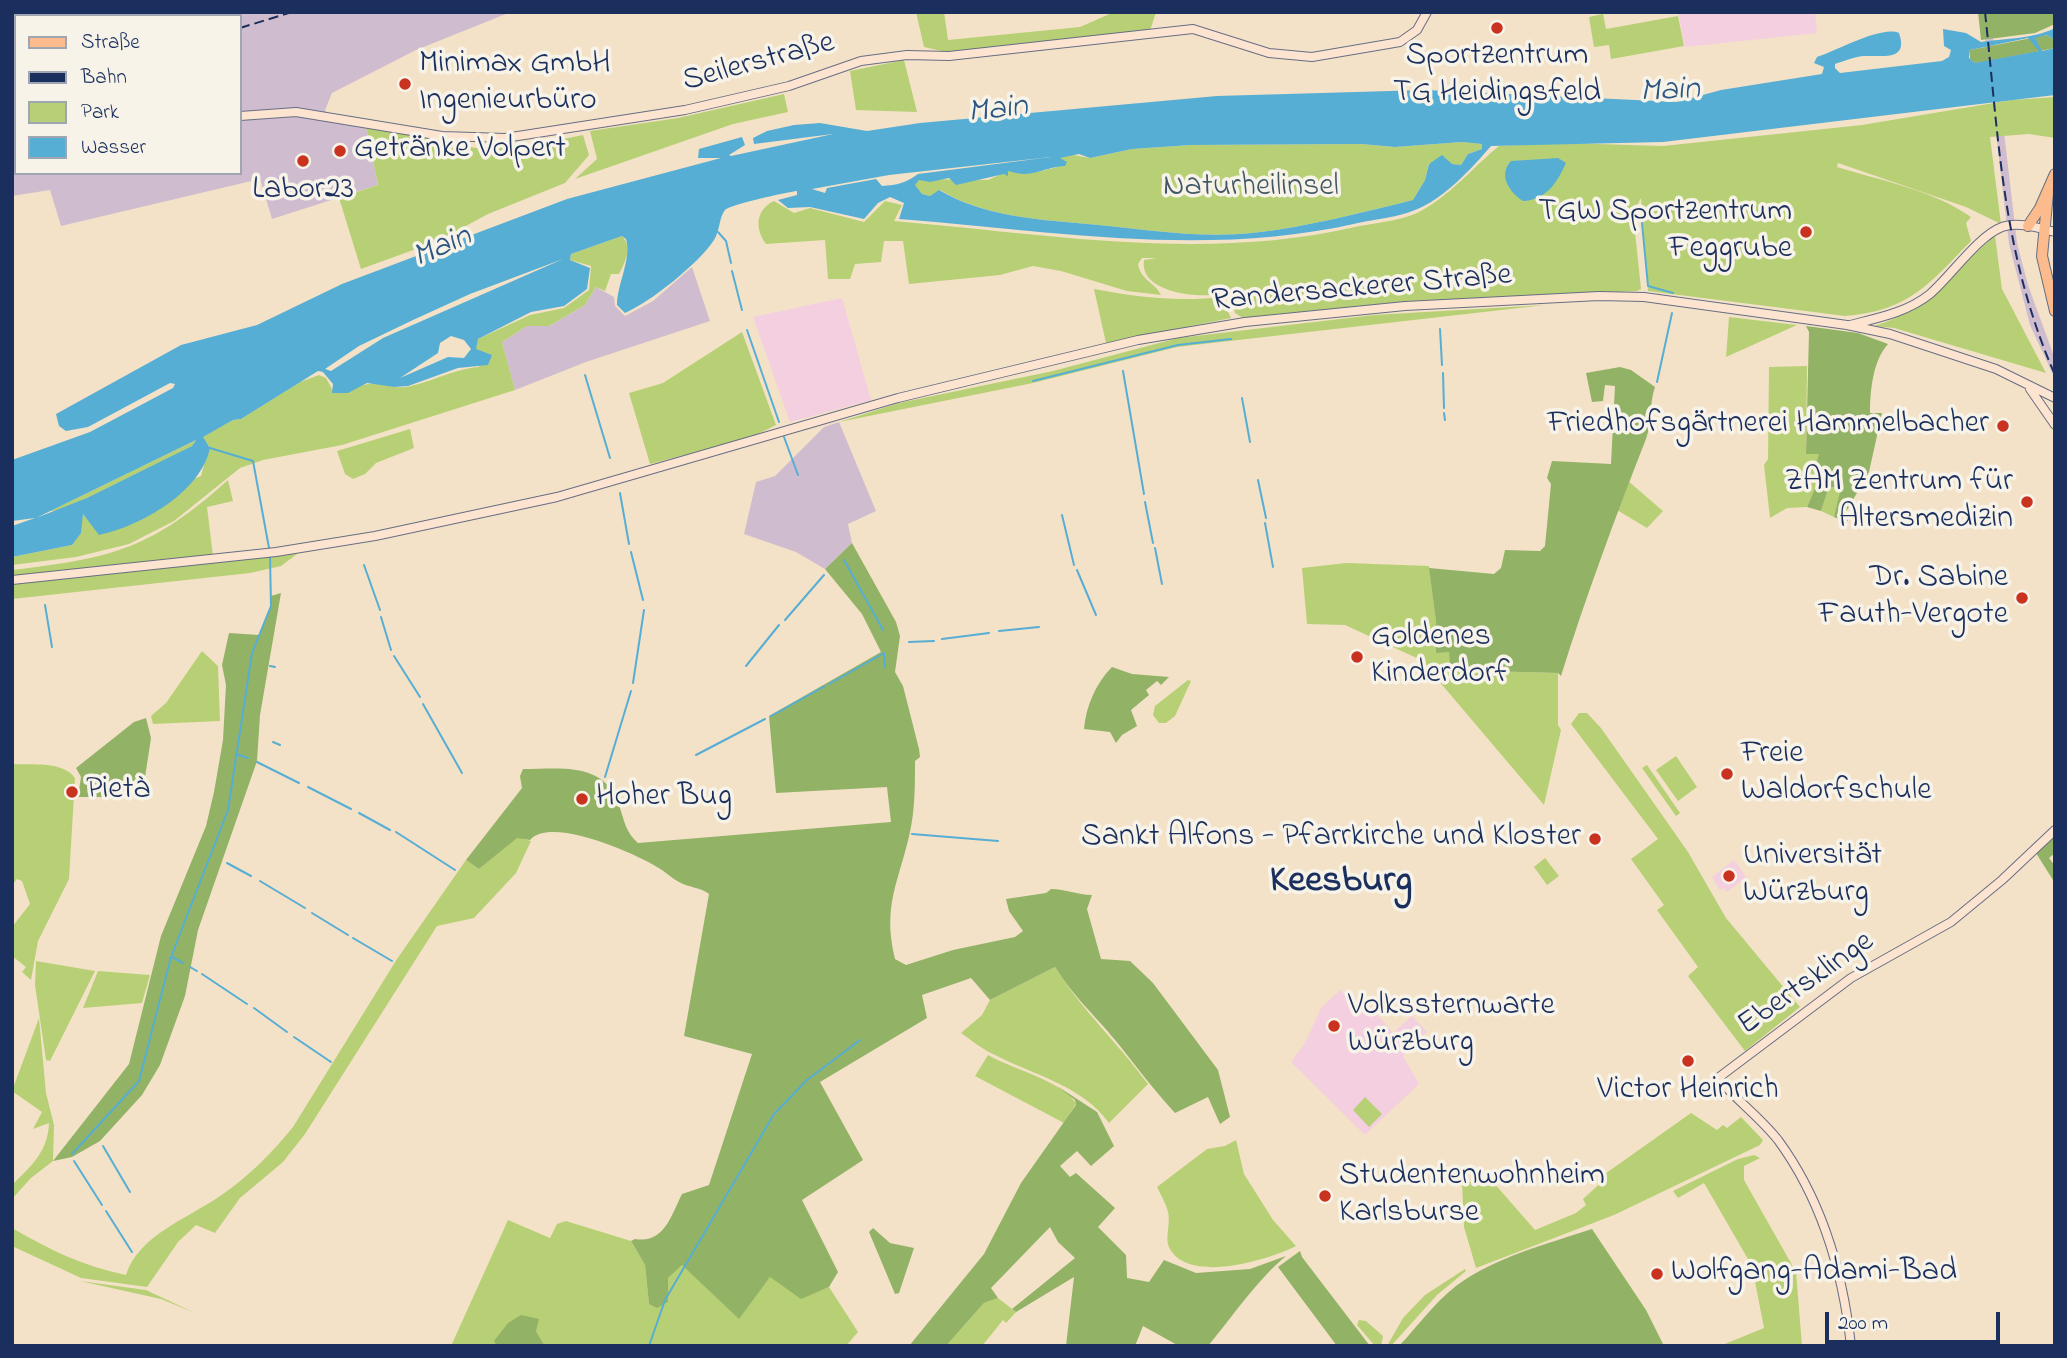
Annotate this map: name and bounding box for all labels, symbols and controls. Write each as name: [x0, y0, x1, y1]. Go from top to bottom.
legend: [14, 14, 242, 175]
marker: Sportzentrum TG Heidingsfeld: [1489, 20, 1505, 36]
street label: Seilerstraße: [679, 25, 839, 103]
text: Straße: [81, 28, 140, 58]
place label: Sportzentrum TG Heidingsfeld: [1393, 39, 1601, 114]
place label: Minimax GmbH Ingenieurbüro: [419, 47, 611, 122]
text: Bahn: [81, 63, 127, 93]
water label: Main: [1639, 72, 1701, 114]
marker: Minimax GmbH Ingenieurbüro: [397, 76, 413, 92]
water label: Main: [966, 89, 1030, 135]
text: Park: [81, 98, 119, 128]
place label: Getränke Volpert: [354, 132, 566, 170]
text: Wasser: [81, 133, 146, 163]
marker: Getränke Volpert: [332, 143, 348, 159]
marker: Labor23: [295, 153, 311, 169]
park label: Naturheilinsel: [1163, 170, 1339, 208]
place label: Labor23: [252, 173, 354, 211]
place label: TGW Sportzentrum Feggrube: [1538, 195, 1792, 270]
water label: Main: [408, 219, 478, 279]
marker: TGW Sportzentrum Feggrube: [1798, 224, 1814, 240]
street label: Randersackerer Straße: [1210, 258, 1514, 322]
place label: Friedhofsgärtnerei Hammelbacher: [1547, 407, 1989, 445]
marker: Friedhofsgärtnerei Hammelbacher: [1995, 418, 2011, 434]
place label: ZAM Zentrum für Altersmedizin: [1785, 465, 2013, 540]
marker: ZAM Zentrum für Altersmedizin: [2019, 494, 2035, 510]
place label: Dr. Sabine Fauth-Vergote: [1818, 561, 2008, 636]
marker: Dr. Sabine Fauth-Vergote: [2014, 590, 2030, 606]
place label: Goldenes Kinderdorf: [1371, 620, 1510, 695]
marker: Goldenes Kinderdorf: [1349, 649, 1365, 665]
place label: Freie Waldorfschule: [1741, 737, 1931, 812]
marker: Freie Waldorfschule: [1719, 766, 1735, 782]
place label: Pietà: [86, 773, 150, 811]
place label: Hoher Bug: [596, 780, 732, 818]
marker: Pietà: [64, 784, 80, 800]
marker: Hoher Bug: [574, 791, 590, 807]
place label: Sankt Alfons - Pfarrkirche und Kloster: [1081, 820, 1581, 858]
marker: Sankt Alfons - Pfarrkirche und Kloster: [1587, 831, 1603, 847]
place label: Universität Würzburg: [1743, 839, 1882, 914]
district label: Keesburg: [1270, 861, 1412, 907]
marker: Universität Würzburg: [1721, 868, 1737, 884]
street label: Ebertsklinge: [1732, 924, 1882, 1046]
place label: Volkssternwarte Würzburg: [1348, 989, 1555, 1064]
marker: Volkssternwarte Würzburg: [1326, 1018, 1342, 1034]
marker: Victor Heinrich: [1680, 1053, 1696, 1069]
place label: Victor Heinrich: [1597, 1073, 1779, 1111]
place label: Studentenwohnheim Karlsburse: [1339, 1159, 1605, 1234]
marker: Studentenwohnheim Karlsburse: [1317, 1188, 1333, 1204]
place label: Wolfgang-Adami-Bad: [1671, 1255, 1957, 1293]
marker: Wolfgang-Adami-Bad: [1649, 1266, 1665, 1282]
scale bar: [1829, 1298, 2004, 1342]
text: 200 m: [1838, 1309, 1888, 1339]

